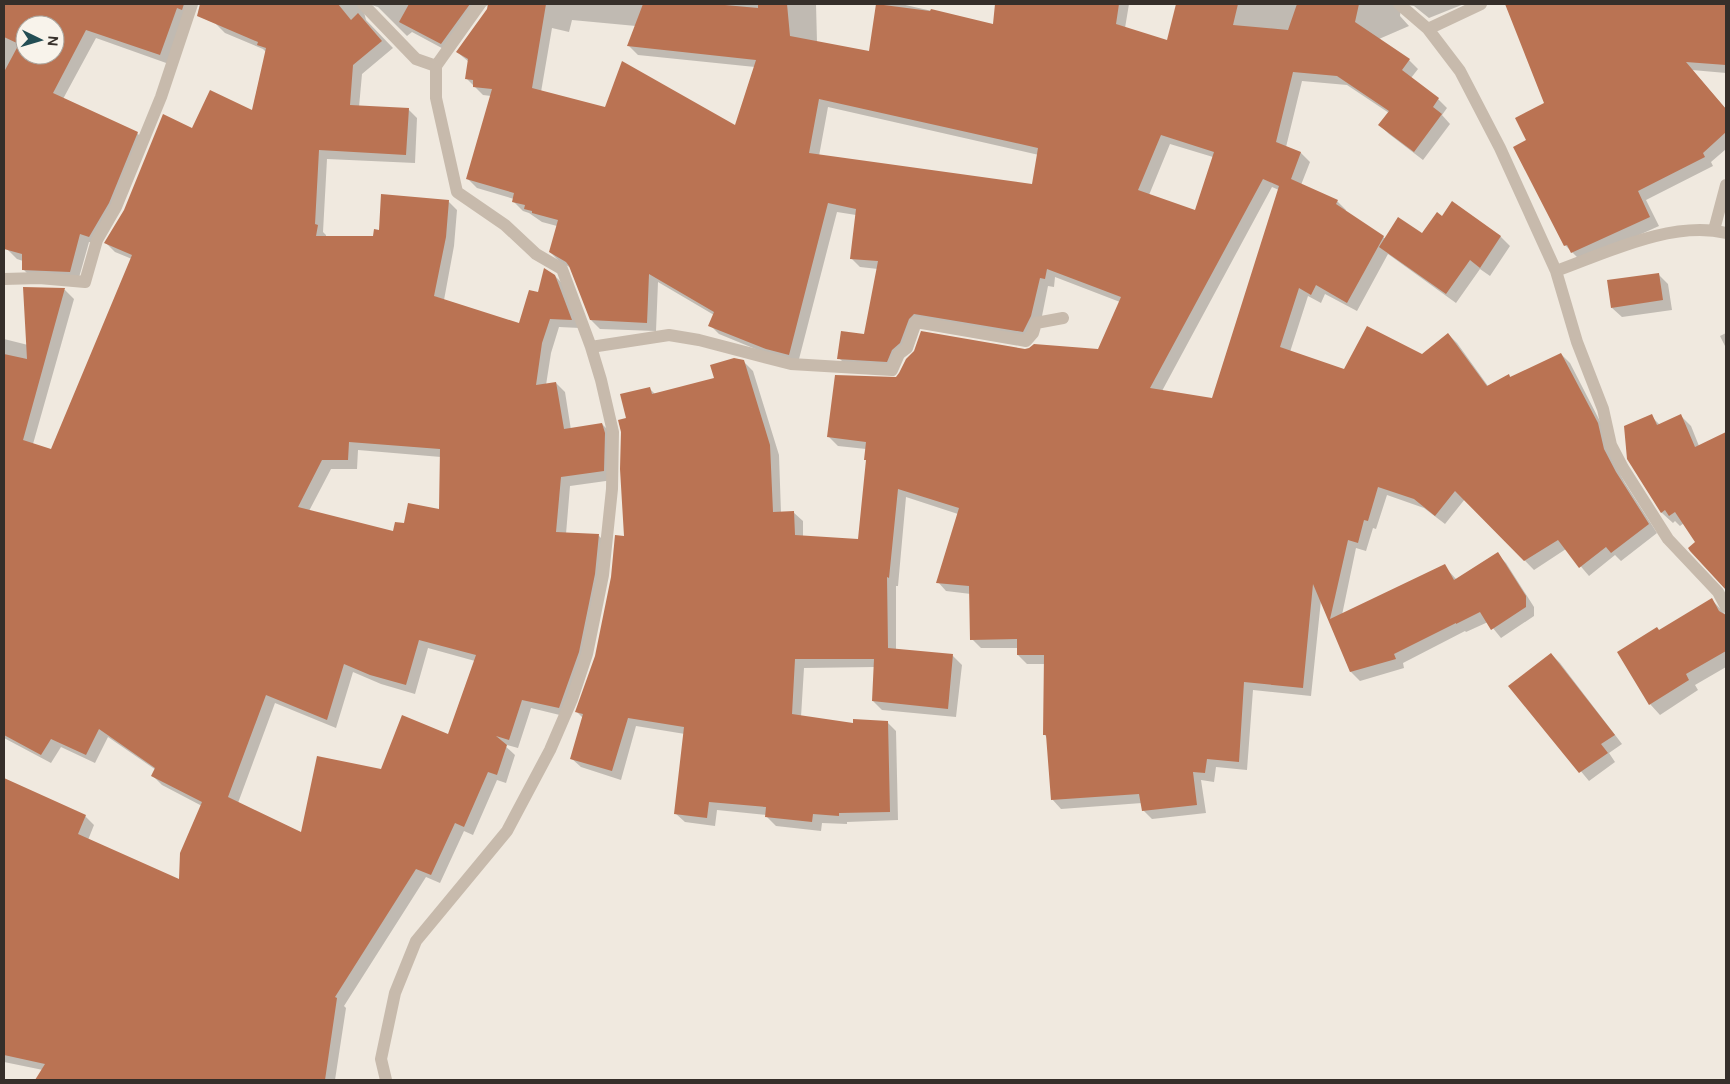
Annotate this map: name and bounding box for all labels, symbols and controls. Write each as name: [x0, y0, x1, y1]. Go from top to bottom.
north arrow: [15, 15, 65, 65]
text: N: [44, 35, 62, 47]

